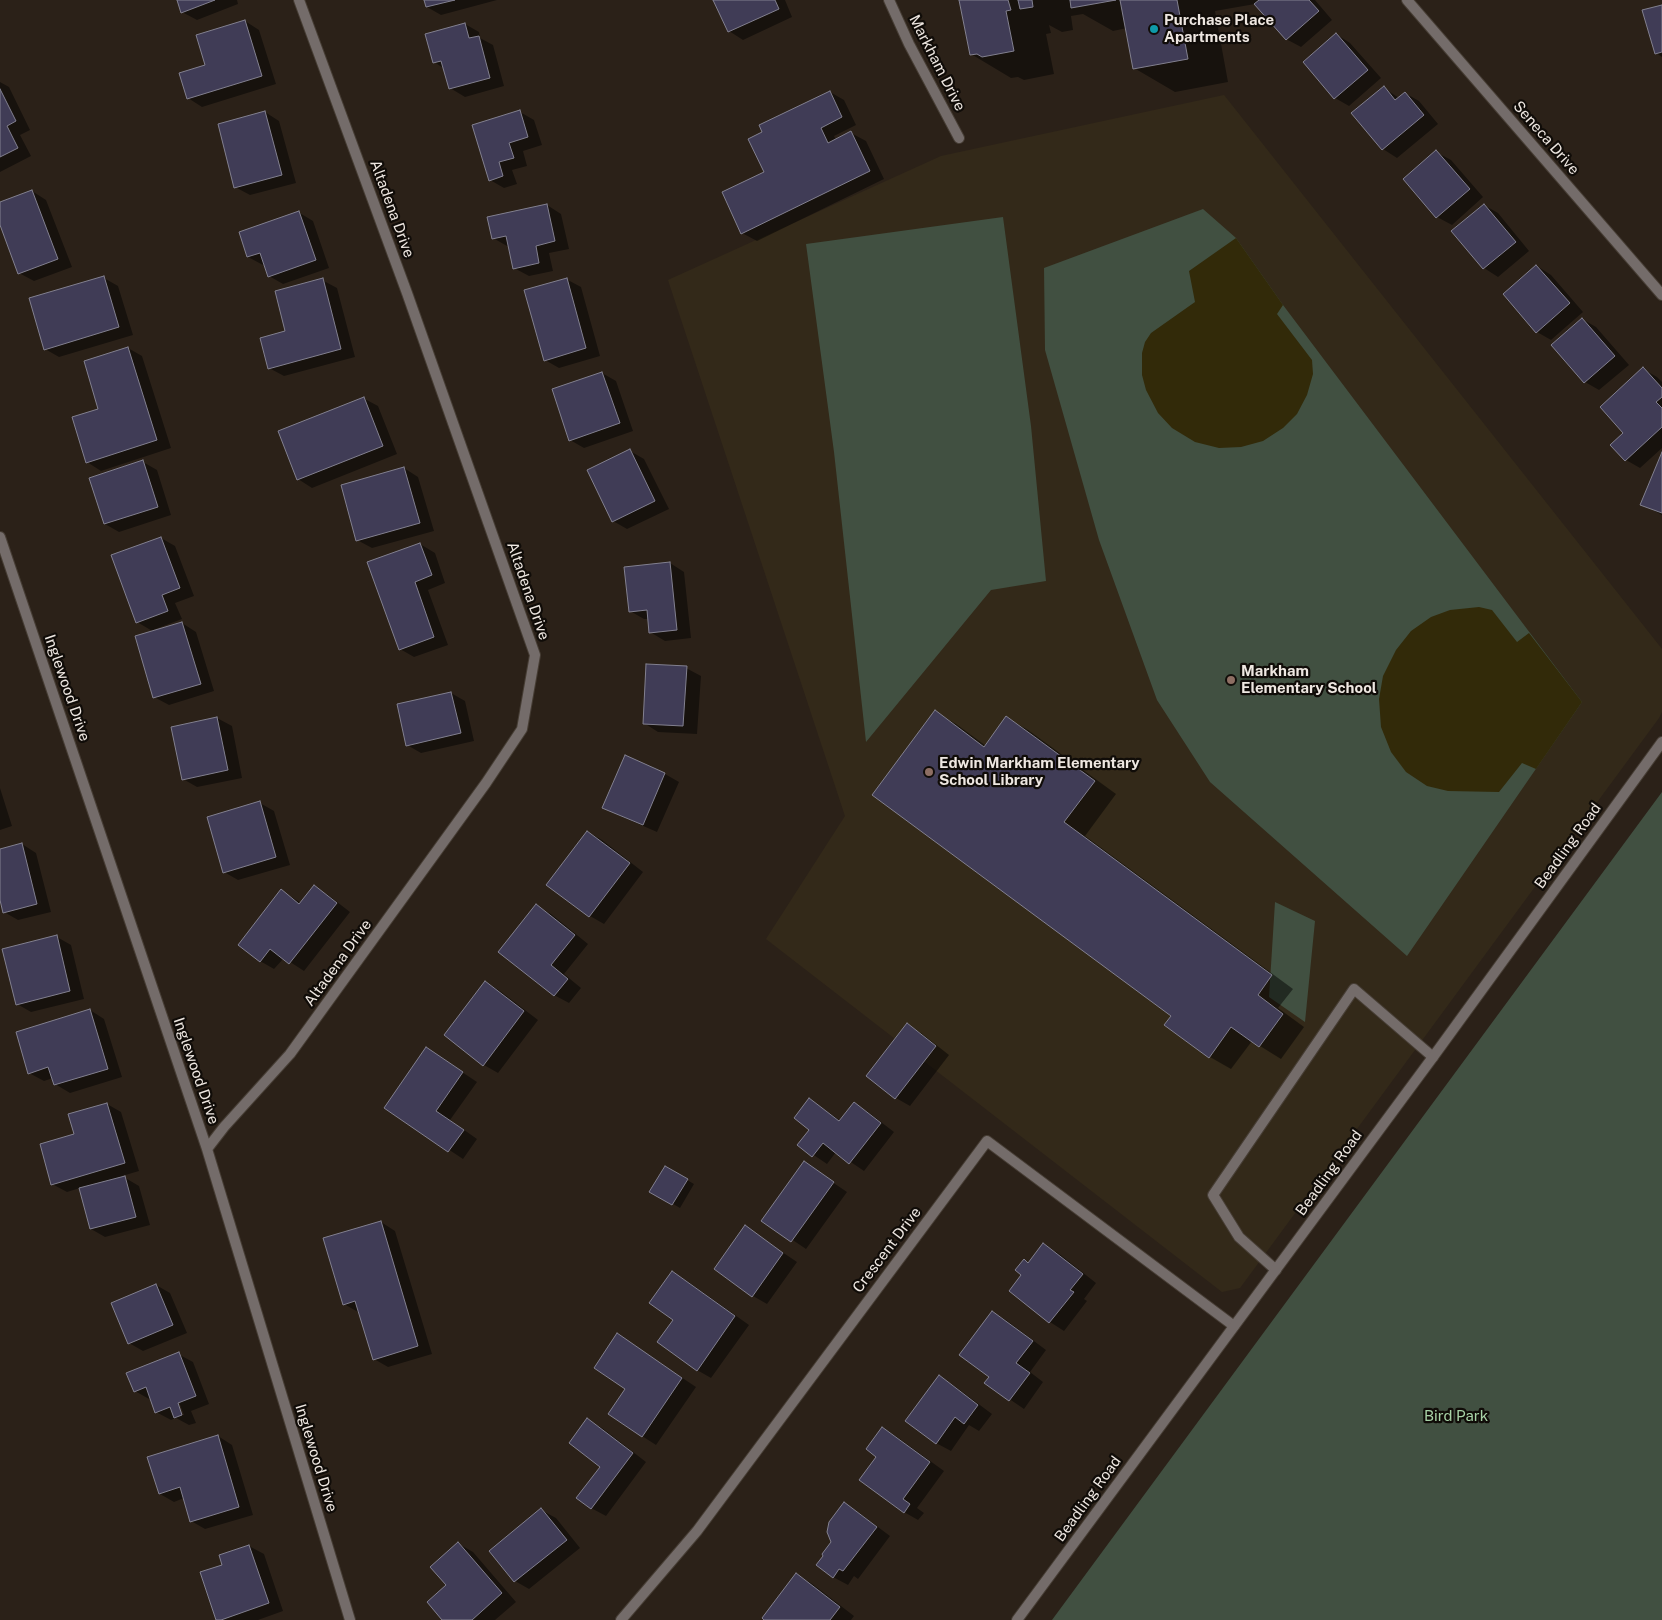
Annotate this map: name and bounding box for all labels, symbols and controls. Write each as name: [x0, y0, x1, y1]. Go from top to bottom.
place label: Purchase Place Apartments: [1164, 11, 1274, 46]
street label: Markham Drive: [905, 12, 969, 114]
marker: Purchase Place Apartments: [1148, 23, 1160, 35]
street label: Seneca Drive: [1509, 98, 1583, 178]
street label: Altadena Drive: [366, 158, 418, 260]
street label: Altadena Drive: [503, 540, 553, 642]
street label: Inglewood Drive: [40, 632, 94, 744]
place label: Markham Elementary School: [1241, 662, 1377, 697]
marker: Markham Elementary School: [1225, 674, 1237, 686]
place label: Edwin Markham Elementary School Library: [939, 754, 1140, 789]
marker: Edwin Markham Elementary School Library: [923, 766, 935, 778]
street label: Beadling Road: [1531, 800, 1605, 892]
street label: Altadena Drive: [301, 916, 375, 1010]
street label: Inglewood Drive: [169, 1015, 223, 1127]
street label: Beadling Road: [1292, 1127, 1366, 1219]
street label: Crescent Drive: [849, 1204, 925, 1296]
street label: Inglewood Drive: [291, 1402, 341, 1514]
park label: Bird Park: [1424, 1407, 1488, 1425]
street label: Beadling Road: [1051, 1453, 1125, 1545]

